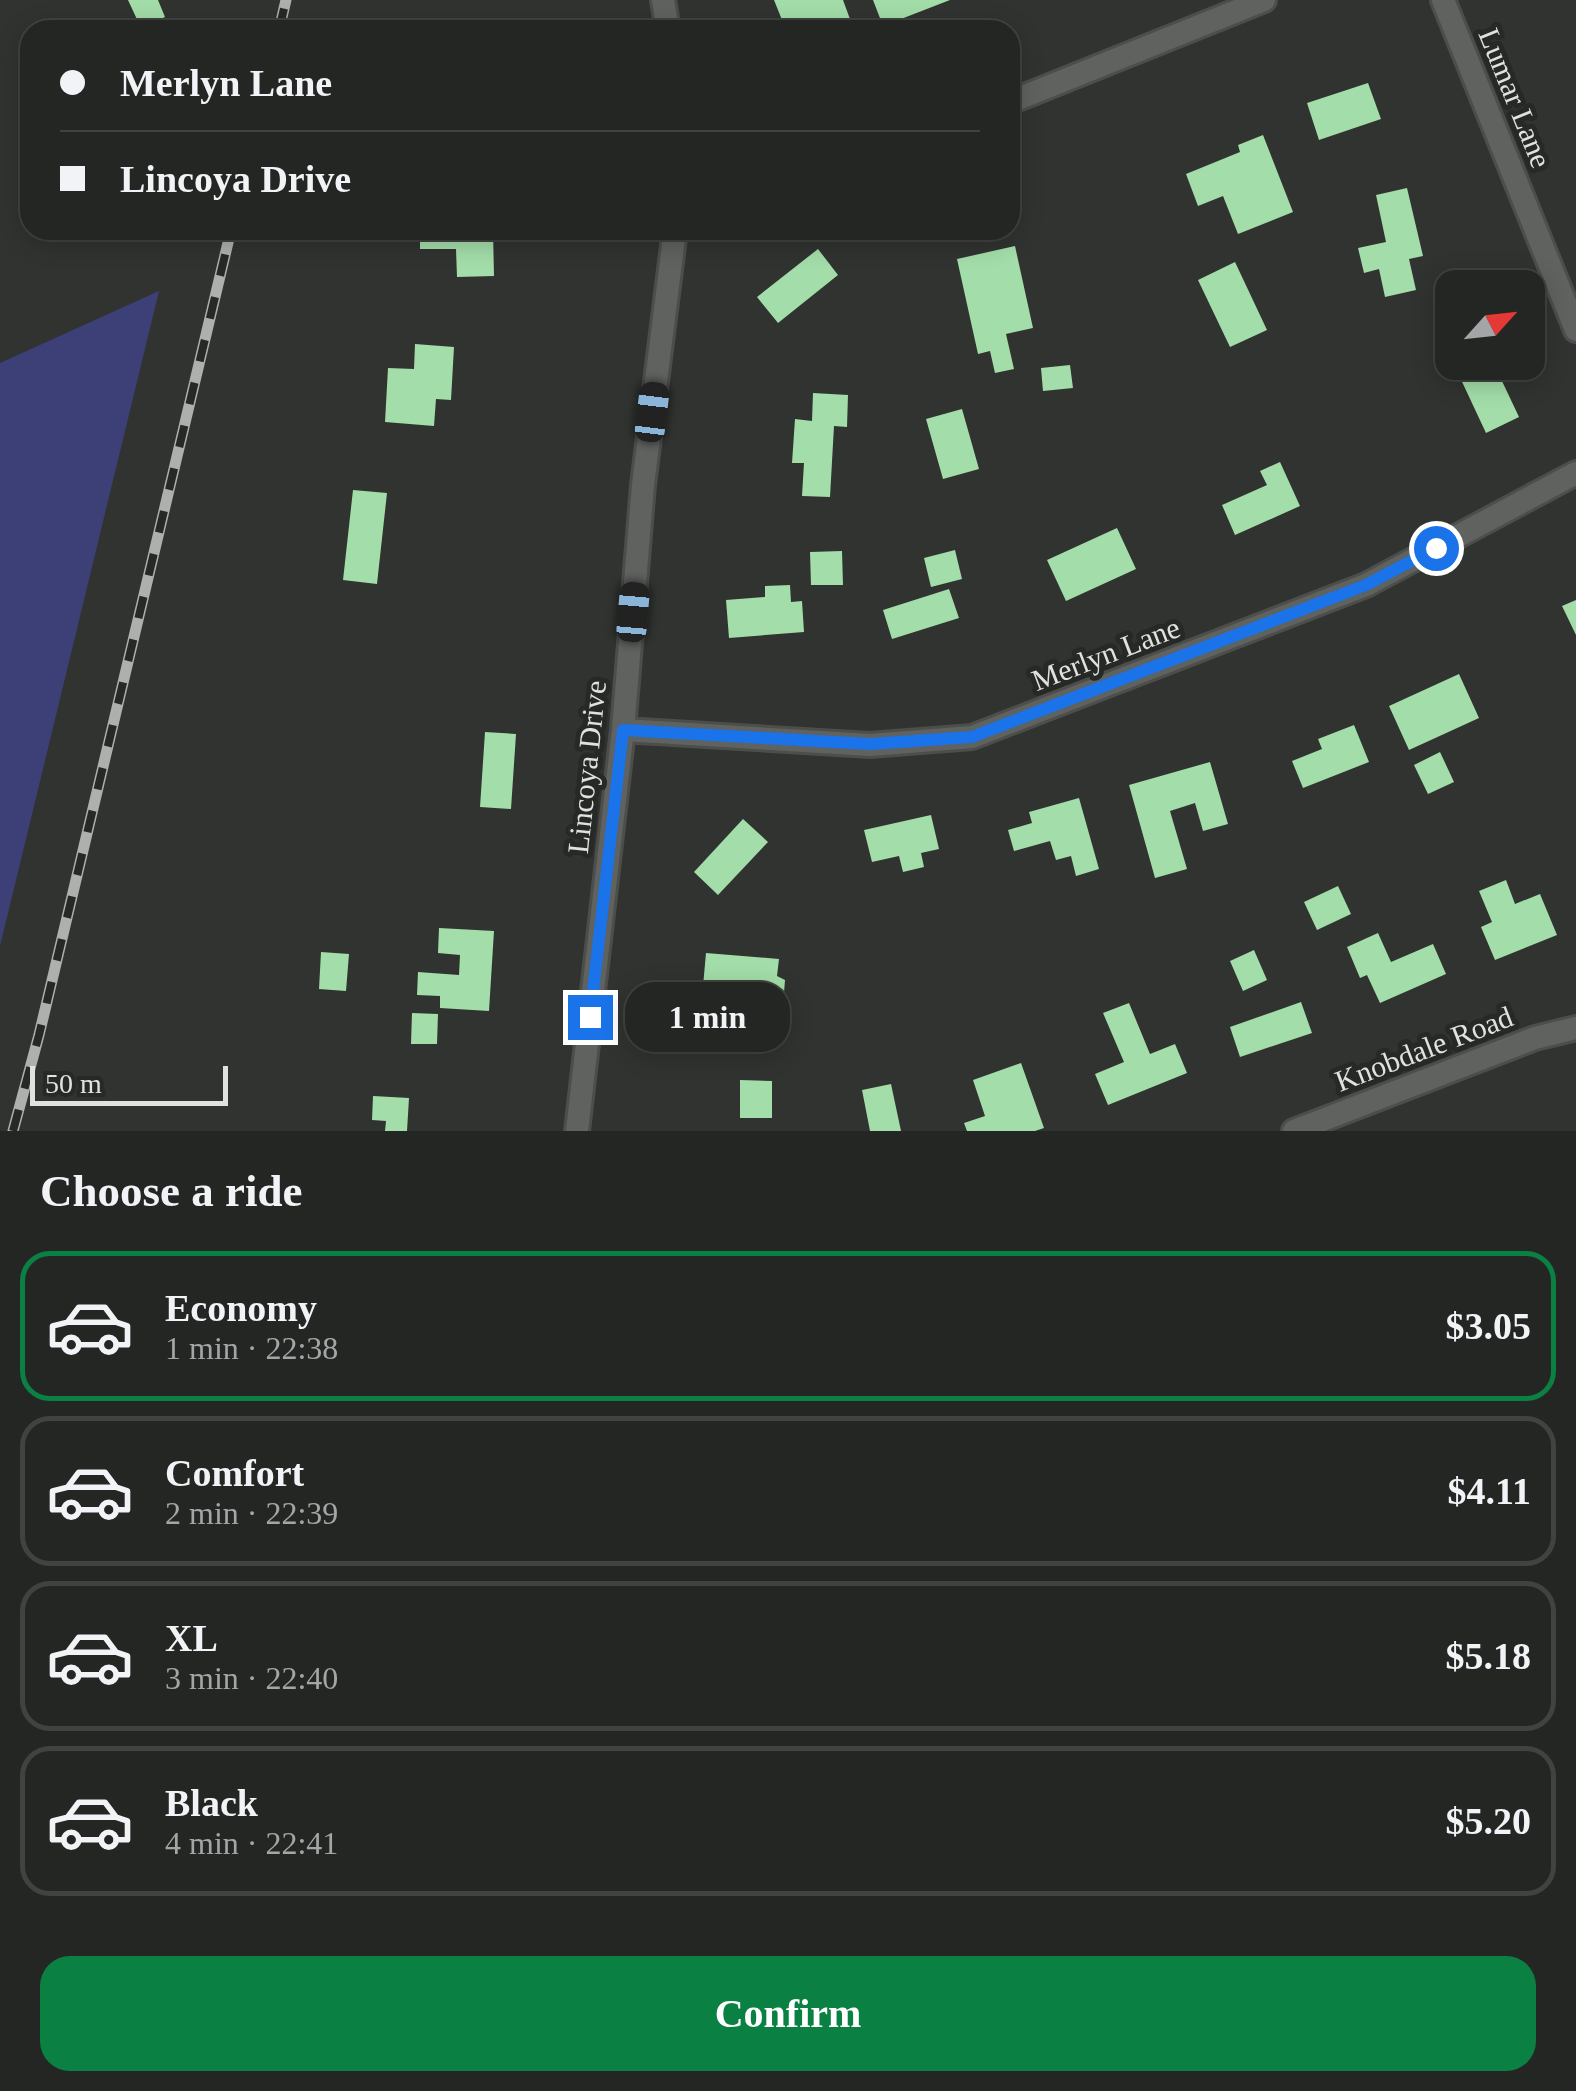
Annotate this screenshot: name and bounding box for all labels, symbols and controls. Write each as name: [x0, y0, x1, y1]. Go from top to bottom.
street label: Lumar Lane: [1473, 23, 1558, 172]
text: Merlyn Lane: [120, 62, 332, 104]
text: Lincoya Drive: [120, 158, 351, 200]
north arrow: [1435, 270, 1545, 380]
map controls: [1435, 270, 1545, 380]
car: [633, 380, 671, 444]
route start: [1414, 526, 1459, 571]
car: [615, 581, 651, 643]
street label: Merlyn Lane: [1027, 610, 1184, 697]
street label: Lincoya Drive: [561, 679, 612, 855]
callout: 1 min: [625, 982, 790, 1052]
route end: [568, 995, 613, 1040]
text: 1 min: [669, 999, 746, 1035]
street label: Knobdale Road: [1330, 1000, 1517, 1098]
scale bar: [30, 1061, 228, 1106]
text: 50 m: [45, 1068, 102, 1099]
text: Choose a ride: [40, 1166, 303, 1216]
icon: car: [45, 1281, 135, 1371]
text: Economy: [165, 1287, 317, 1329]
text: $3.05: [1446, 1305, 1531, 1347]
text: 1 min · 22:38: [165, 1330, 338, 1366]
icon: car: [45, 1446, 135, 1536]
text: Comfort: [165, 1452, 304, 1494]
text: $4.11: [1448, 1470, 1531, 1512]
text: 2 min · 22:39: [165, 1495, 338, 1531]
icon: car: [45, 1611, 135, 1701]
text: XL: [165, 1617, 218, 1659]
text: $5.18: [1446, 1635, 1531, 1677]
text: 3 min · 22:40: [165, 1660, 338, 1696]
icon: car: [45, 1776, 135, 1866]
text: Black: [165, 1782, 258, 1824]
text: $5.20: [1446, 1800, 1531, 1842]
text: 4 min · 22:41: [165, 1825, 338, 1861]
button: Confirm: [40, 1956, 1536, 2071]

